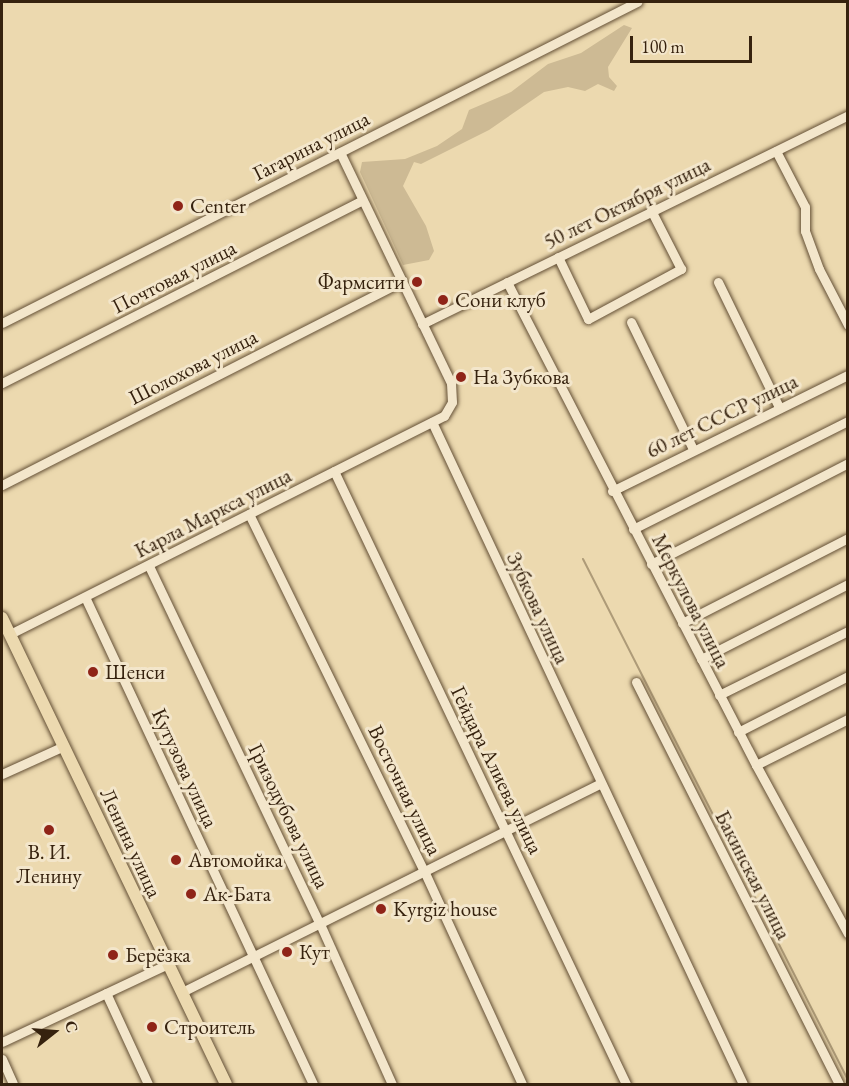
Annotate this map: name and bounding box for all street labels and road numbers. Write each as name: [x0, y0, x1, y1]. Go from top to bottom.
street label: Гагарина улица: [249, 106, 373, 186]
street label: 50 лет Октября улица: [540, 152, 714, 254]
street label: Почтовая улица: [108, 235, 240, 319]
street label: Шолохова улица: [125, 324, 261, 410]
street label: 60 лет СССР улица: [642, 369, 802, 463]
street label: Карла Маркса улица: [130, 463, 296, 563]
street label: Меркулова улица: [646, 530, 736, 672]
street label: Зубкова улица: [501, 548, 575, 668]
street label: Гейдара Алиева улица: [445, 682, 549, 858]
street label: Кутузова улица: [146, 704, 224, 832]
street label: Восточная улица: [363, 721, 447, 859]
street label: Гризодубова улица: [243, 739, 335, 893]
street label: Ленина улица: [95, 784, 167, 902]
street label: Бакинская улица: [710, 806, 796, 944]

